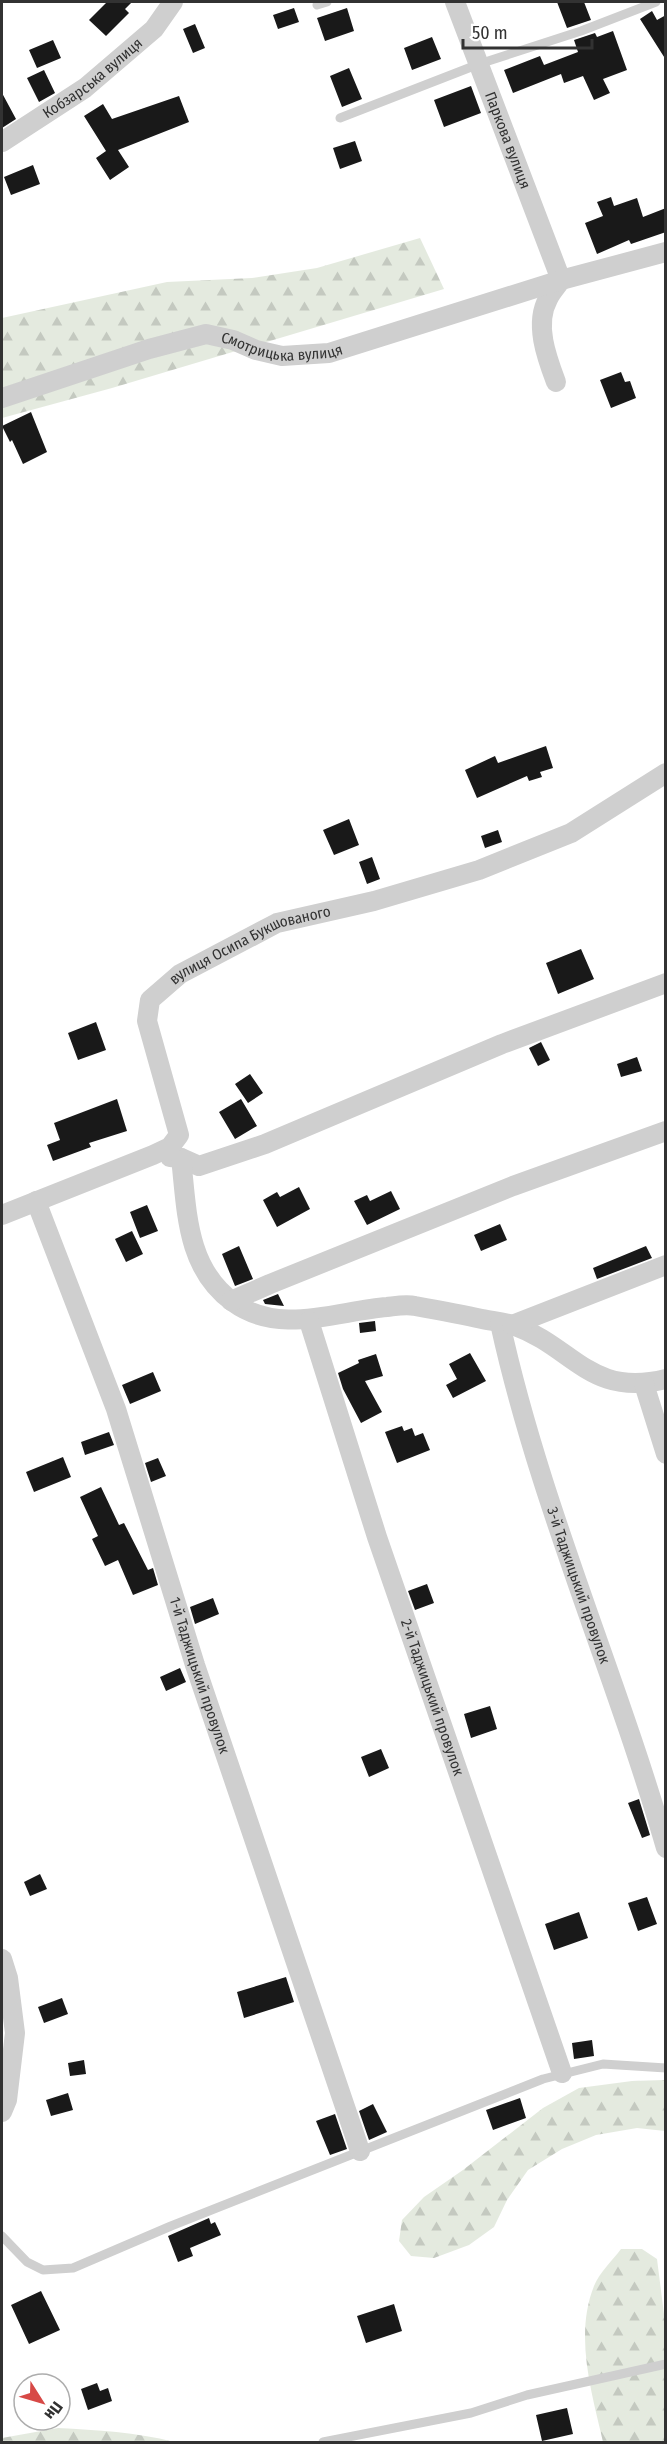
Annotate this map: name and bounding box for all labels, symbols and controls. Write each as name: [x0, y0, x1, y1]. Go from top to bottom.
scale bar: [463, 12, 592, 50]
text: 50 m: [472, 22, 508, 44]
street label: Кобзарська вулиця: [39, 34, 146, 122]
street label: Паркова вулиця: [481, 89, 534, 191]
street label: Смотрицька вулиця: [220, 329, 345, 365]
street label: вулиця Осипа Букшованого: [166, 902, 332, 988]
street label: 3-й Таджицький провулок: [543, 1505, 614, 1666]
street label: 1-й Таджицький провулок: [166, 1595, 233, 1756]
street label: 2-й Таджицький провулок: [397, 1617, 468, 1778]
north arrow: [12, 2372, 72, 2432]
text: Пн: [41, 2398, 67, 2424]

